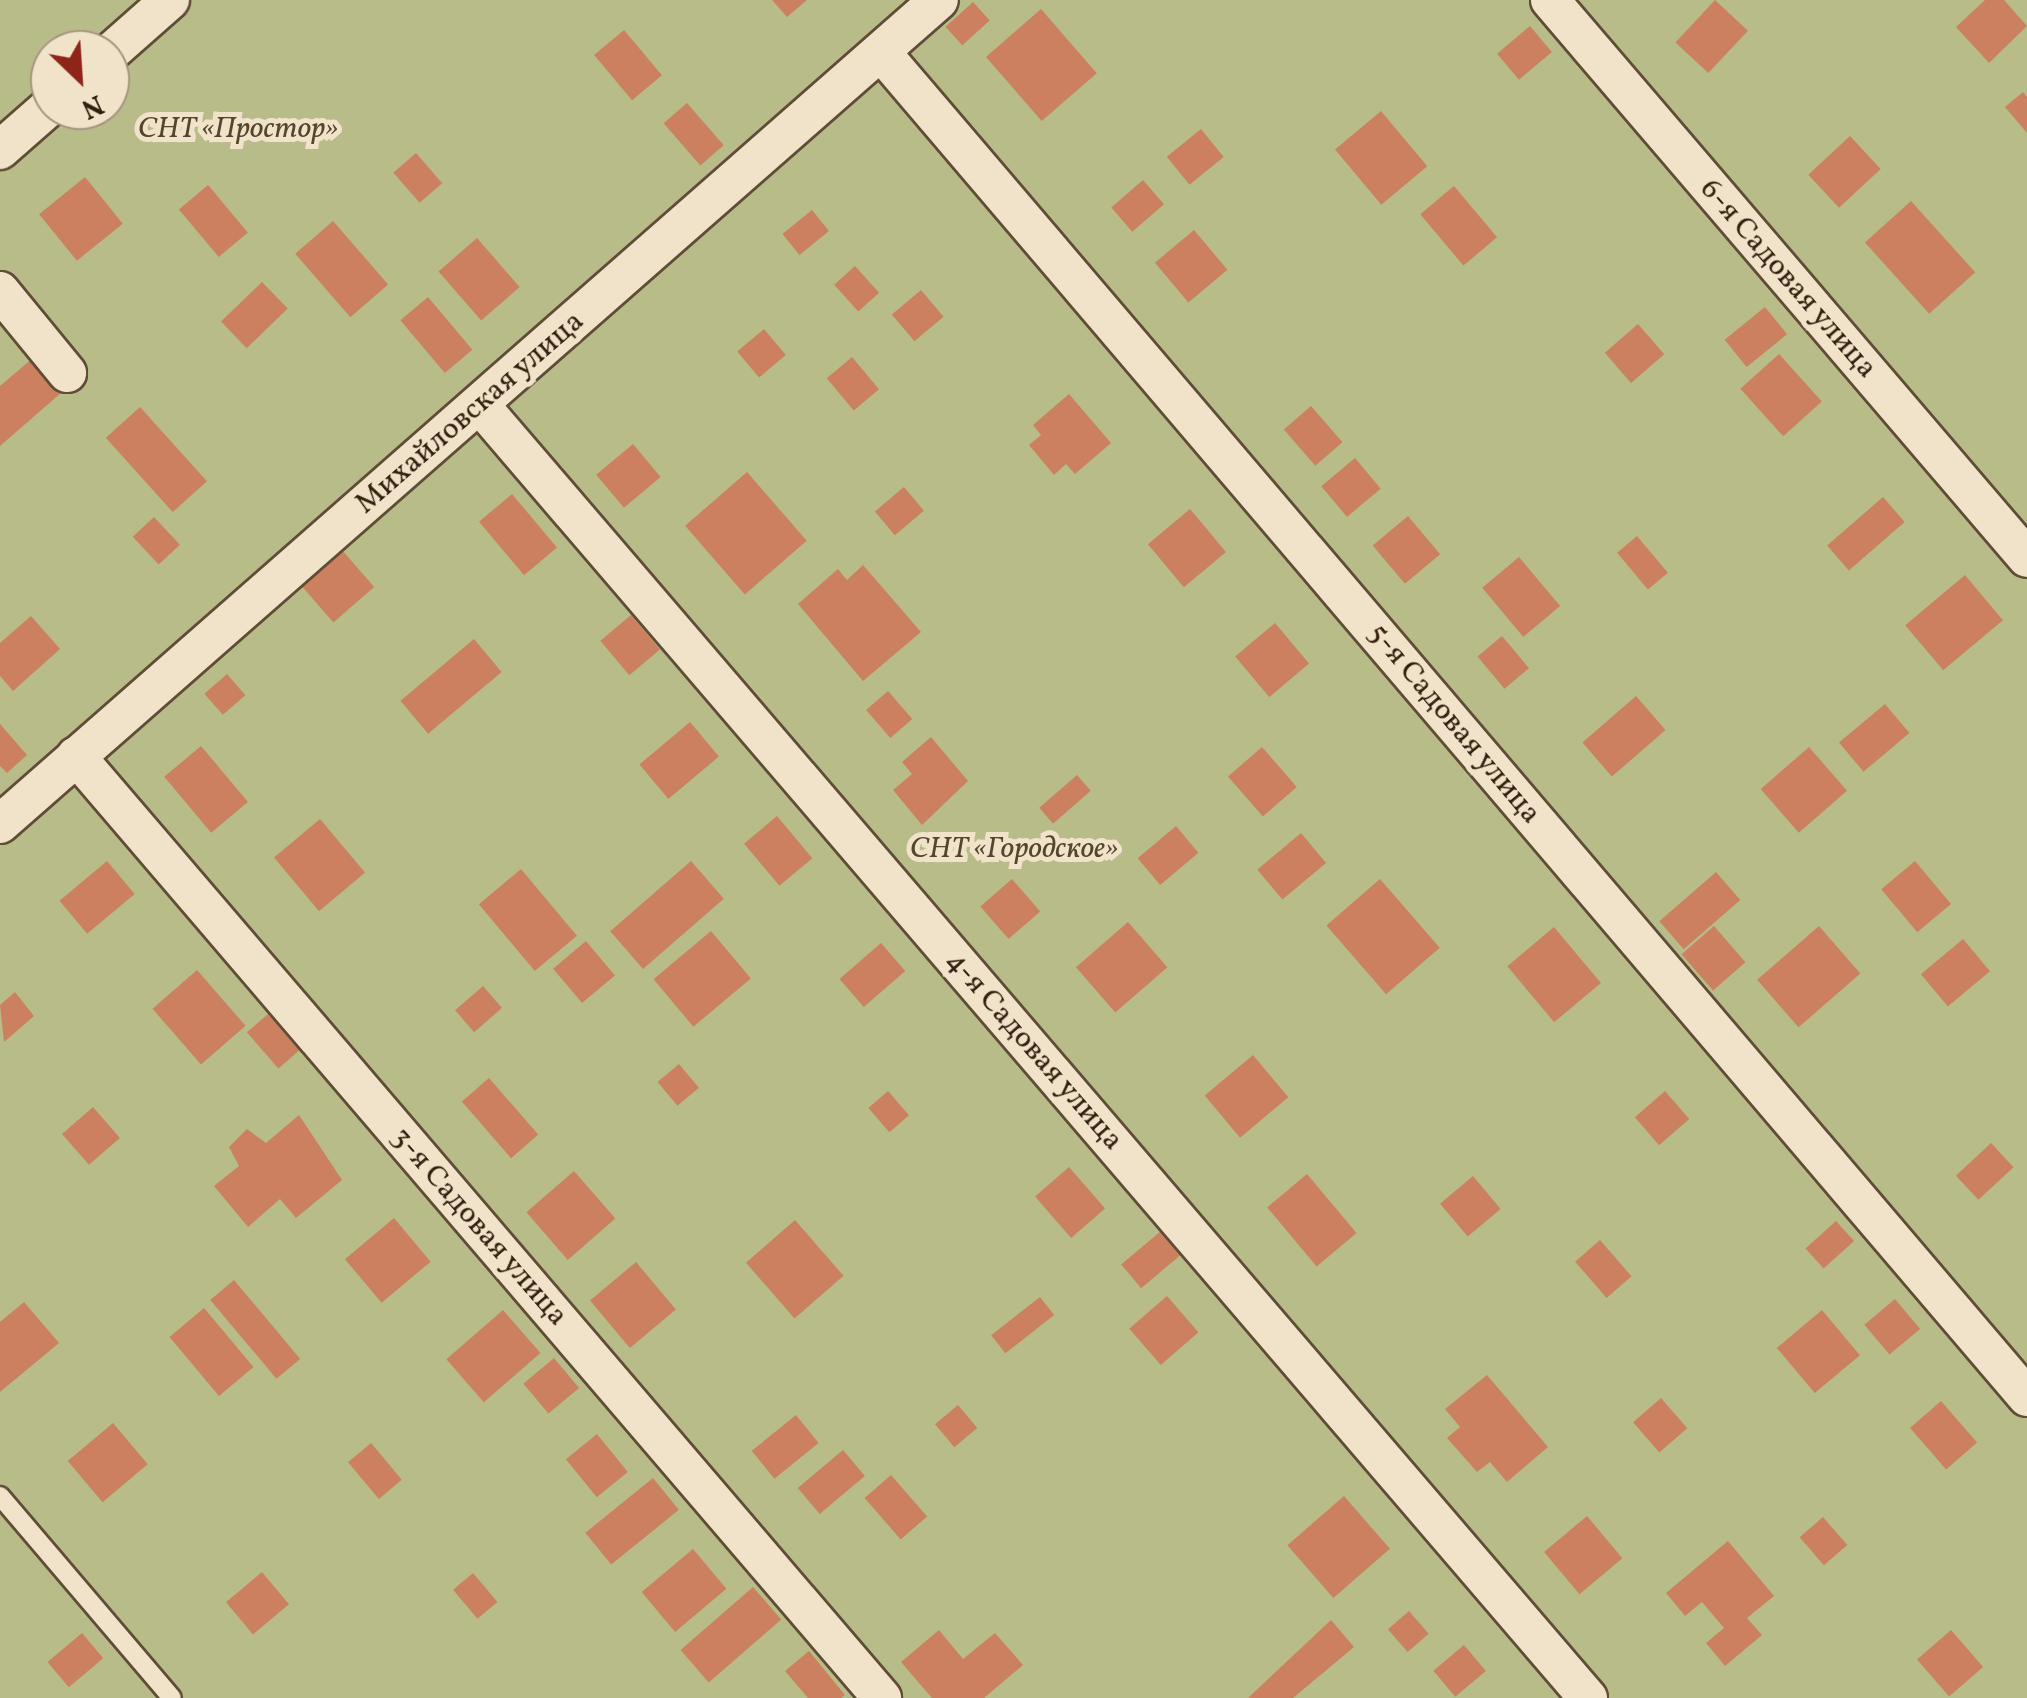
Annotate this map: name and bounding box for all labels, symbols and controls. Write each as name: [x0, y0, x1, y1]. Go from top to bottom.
north arrow: [30, 30, 130, 130]
text: N: [75, 84, 110, 128]
park label: СНТ «Простор»: [138, 111, 338, 147]
street label: 6-я Садовая улица: [1691, 172, 1885, 386]
street label: Михайловская улица: [348, 304, 592, 522]
street label: 5-я Садовая улица: [1359, 616, 1549, 832]
park label: СНТ «Городское»: [910, 831, 1118, 867]
street label: 4-я Садовая улица: [937, 943, 1131, 1159]
street label: 3-я Садовая улица: [383, 1120, 575, 1334]

